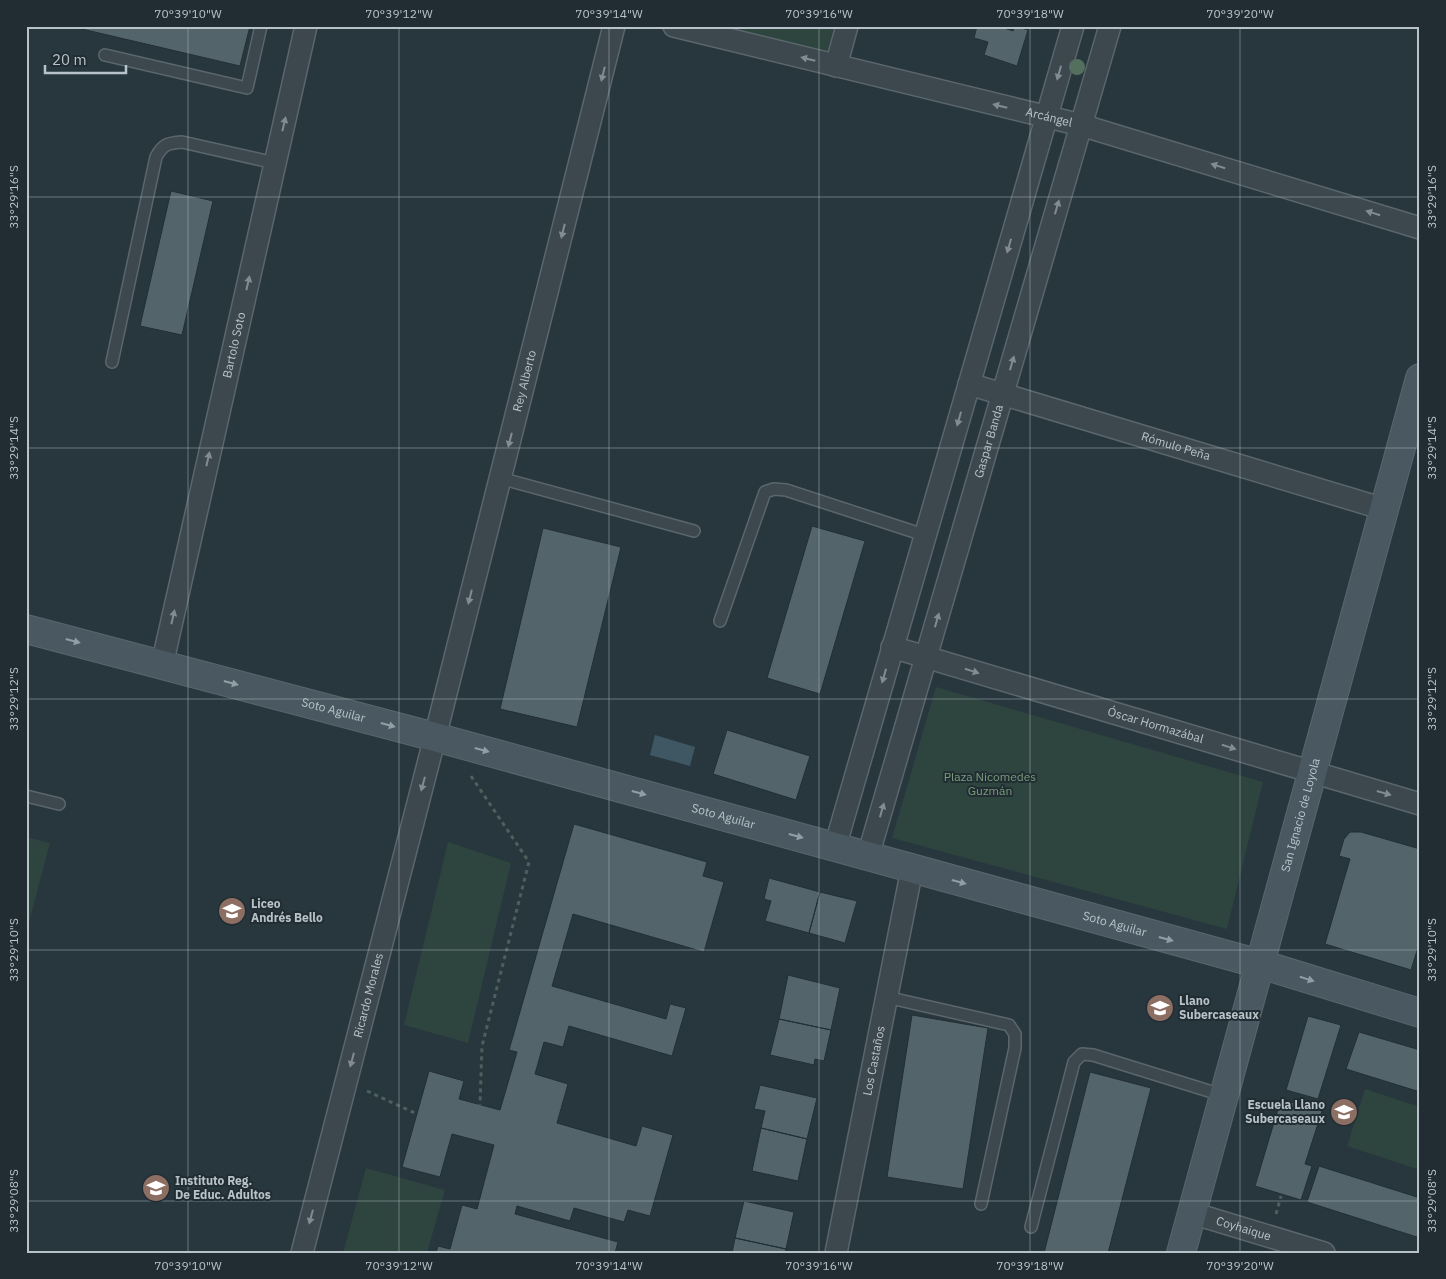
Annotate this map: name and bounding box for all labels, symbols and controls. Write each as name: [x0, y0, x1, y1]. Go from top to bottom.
text: 70°39'10"W: [154, 6, 222, 21]
text: 70°39'12"W: [365, 6, 433, 21]
text: 70°39'14"W: [575, 6, 643, 21]
text: 70°39'16"W: [785, 6, 853, 21]
text: 70°39'18"W: [996, 6, 1064, 21]
text: 70°39'20"W: [1206, 6, 1274, 21]
scale bar: [45, 42, 126, 74]
text: 20 m: [52, 50, 87, 69]
one-way arrow: [800, 55, 815, 63]
one-way arrow: [598, 66, 606, 81]
one-way arrow: [1055, 66, 1063, 81]
one-way arrow: [992, 102, 1007, 110]
street label: Arcángel: [1024, 104, 1074, 130]
one-way arrow: [280, 116, 288, 132]
one-way arrow: [1210, 162, 1225, 170]
text: 33°29'16"S: [6, 165, 21, 229]
text: 33°29'16"S: [1424, 165, 1439, 229]
one-way arrow: [1054, 199, 1062, 214]
one-way arrow: [1365, 209, 1380, 217]
one-way arrow: [559, 224, 567, 239]
one-way arrow: [1004, 238, 1012, 253]
one-way arrow: [244, 275, 252, 291]
street label: Bartolo Soto: [219, 310, 248, 379]
street label: Rey Alberto: [509, 348, 539, 413]
one-way arrow: [1008, 355, 1016, 370]
street label: Gaspar Banda: [971, 402, 1006, 480]
one-way arrow: [954, 411, 962, 426]
text: 33°29'14"S: [6, 416, 21, 480]
text: 33°29'14"S: [1424, 416, 1439, 480]
street label: Rómulo Peña: [1140, 428, 1213, 463]
one-way arrow: [506, 432, 514, 447]
one-way arrow: [204, 451, 212, 466]
one-way arrow: [466, 590, 474, 605]
one-way arrow: [169, 610, 177, 625]
one-way arrow: [933, 612, 941, 627]
one-way arrow: [66, 638, 81, 646]
text: 33°29'12"S: [6, 667, 21, 731]
one-way arrow: [965, 667, 980, 675]
text: 33°29'12"S: [1424, 667, 1439, 731]
one-way arrow: [879, 668, 887, 683]
one-way arrow: [223, 679, 238, 687]
street label: Soto Aguilar: [300, 694, 368, 725]
street label: Óscar Hormazábal: [1106, 704, 1205, 746]
one-way arrow: [380, 721, 395, 729]
one-way arrow: [1221, 743, 1236, 751]
one-way arrow: [475, 746, 490, 754]
street label: San Ignacio de Loyola: [1277, 756, 1323, 874]
park label: Plaza Nicomedes Guzmán: [944, 769, 1036, 798]
one-way arrow: [419, 777, 427, 792]
one-way arrow: [632, 790, 647, 798]
one-way arrow: [1377, 790, 1392, 798]
street label: Soto Aguilar: [690, 800, 757, 832]
one-way arrow: [878, 802, 886, 817]
one-way arrow: [788, 833, 803, 841]
one-way arrow: [951, 878, 966, 886]
school or university icon: Liceo Andrés Bello: [217, 896, 247, 926]
place label: Liceo Andrés Bello: [251, 896, 323, 925]
street label: Soto Aguilar: [1081, 908, 1149, 940]
text: 33°29'10"S: [6, 918, 21, 982]
text: 33°29'10"S: [1424, 918, 1439, 982]
one-way arrow: [1159, 935, 1174, 943]
street label: Ricardo Morales: [350, 951, 386, 1039]
one-way arrow: [1299, 975, 1314, 983]
school or university icon: Llano Subercaseaux: [1145, 993, 1175, 1023]
place label: Llano Subercaseaux: [1179, 993, 1259, 1022]
street label: Los Castaños: [859, 1024, 888, 1097]
one-way arrow: [347, 1053, 355, 1068]
place label: Escuela Llano Subercaseaux: [1245, 1097, 1325, 1126]
school or university icon: Escuela Llano Subercaseaux: [1329, 1097, 1359, 1127]
text: 33°29'08"S: [6, 1169, 21, 1233]
text: 33°29'08"S: [1424, 1169, 1439, 1233]
school or university icon: Instituto Reg. De Educ. Adultos: [141, 1173, 171, 1203]
place label: Instituto Reg. De Educ. Adultos: [175, 1173, 271, 1202]
one-way arrow: [307, 1210, 315, 1225]
street label: Coyhaique: [1214, 1213, 1274, 1244]
text: 70°39'10"W: [154, 1258, 222, 1273]
text: 70°39'12"W: [365, 1258, 433, 1273]
text: 70°39'14"W: [575, 1258, 643, 1273]
text: 70°39'16"W: [785, 1258, 853, 1273]
text: 70°39'18"W: [996, 1258, 1064, 1273]
text: 70°39'20"W: [1206, 1258, 1274, 1273]

